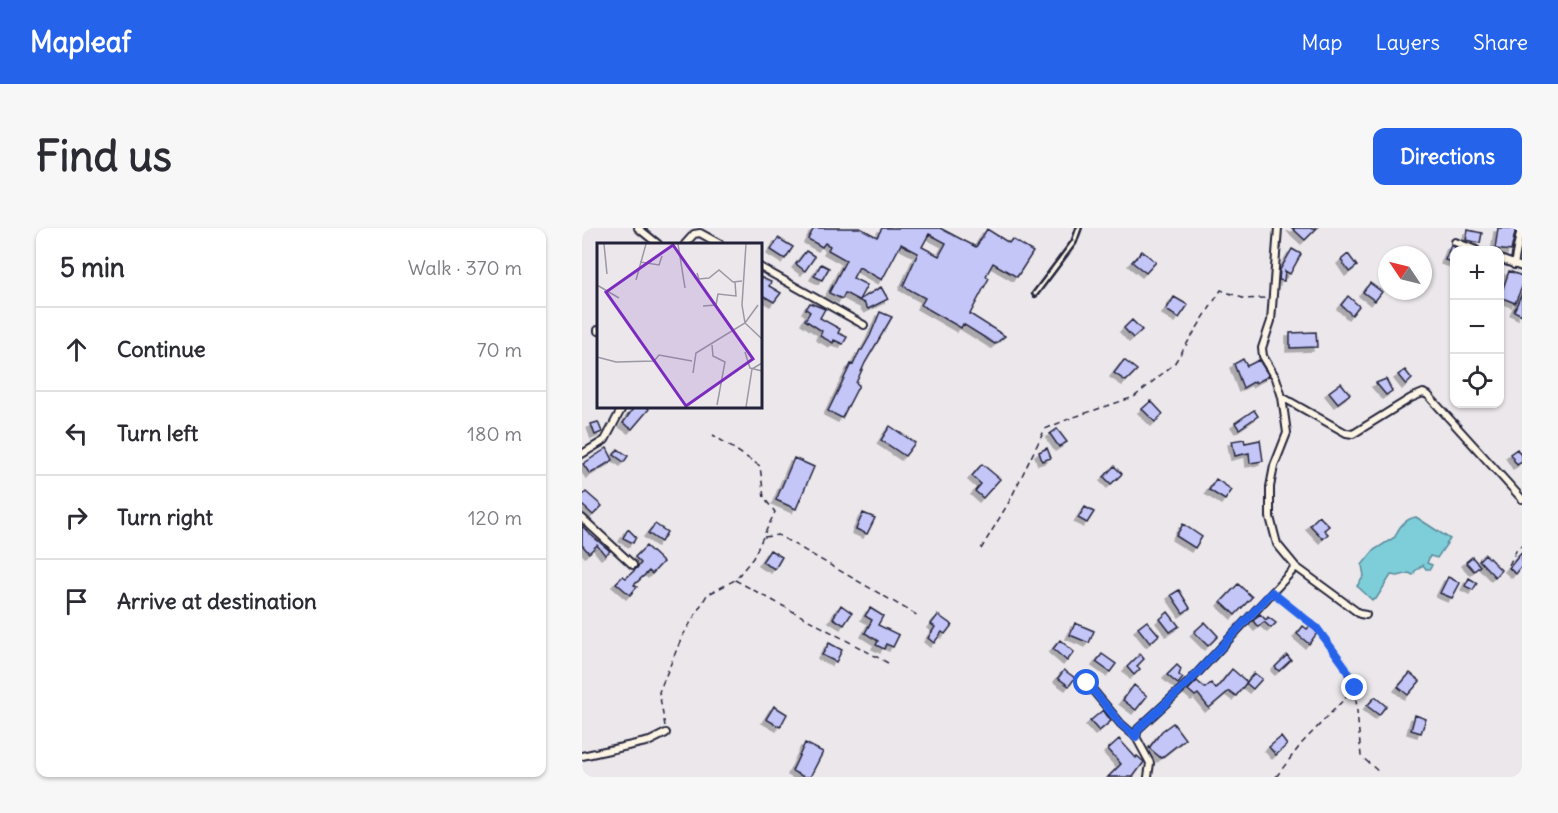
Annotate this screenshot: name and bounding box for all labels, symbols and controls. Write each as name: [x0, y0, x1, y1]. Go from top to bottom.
text: Mapleaf: [30, 24, 131, 60]
text: Map: [1302, 29, 1342, 56]
text: Layers: [1375, 29, 1440, 56]
text: Share: [1473, 29, 1528, 56]
button: Directions: [1373, 128, 1522, 185]
text: Find us: [36, 130, 172, 182]
inset map: [597, 243, 762, 408]
north arrow: [1378, 246, 1432, 300]
map controls: [1450, 246, 1504, 408]
button: +: [1450, 246, 1504, 300]
text: 5 min: [60, 251, 125, 284]
text: Walk · 370 m: [408, 255, 522, 280]
button: −: [1450, 300, 1504, 354]
icon: ahead: [60, 333, 93, 366]
text: Continue: [117, 335, 206, 363]
text: 70 m: [477, 337, 522, 362]
button: locate: [1450, 354, 1504, 408]
icon: left: [60, 417, 93, 450]
text: Turn left: [117, 419, 198, 447]
text: 180 m: [467, 421, 522, 446]
icon: right: [60, 501, 93, 534]
text: Turn right: [117, 503, 213, 531]
text: 120 m: [468, 505, 522, 530]
icon: arrive: [60, 585, 93, 618]
text: Arrive at destination: [117, 587, 317, 615]
route start: [1073, 669, 1099, 695]
route end: [1341, 674, 1367, 700]

